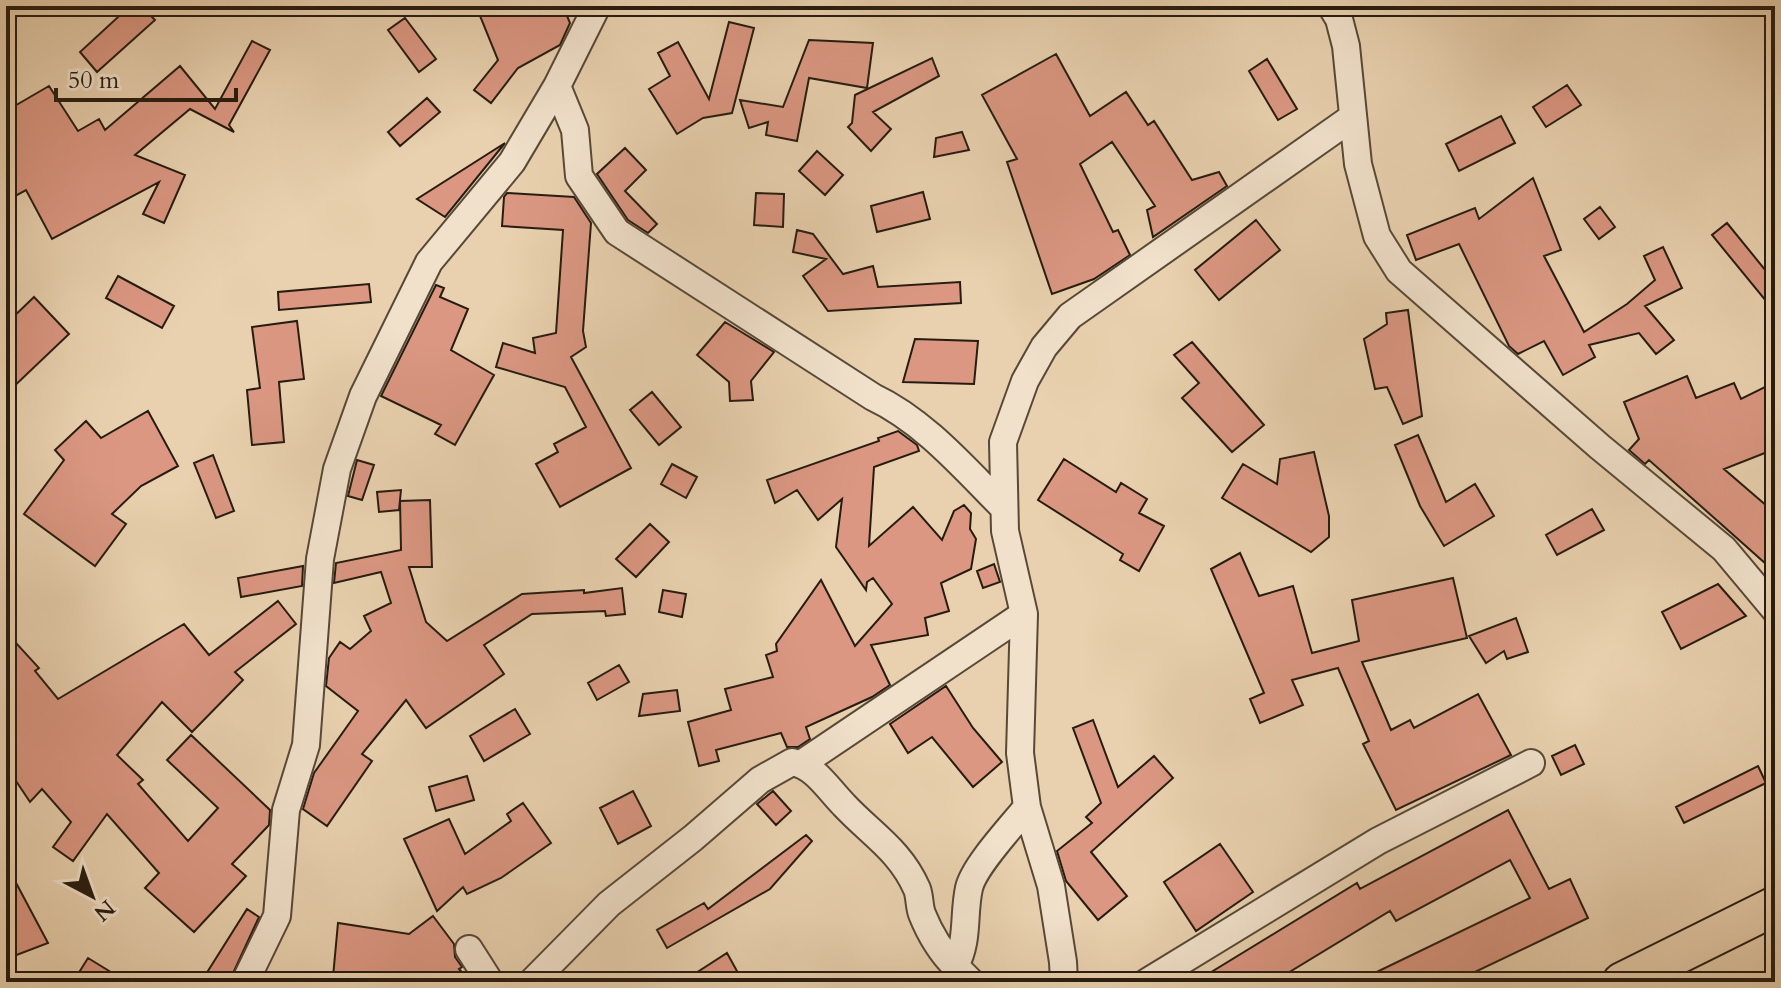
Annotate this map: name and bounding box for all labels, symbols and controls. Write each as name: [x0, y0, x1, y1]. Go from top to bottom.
scale bar: [56, 52, 236, 102]
text: 50 m: [68, 64, 120, 97]
north arrow: [52, 856, 132, 936]
text: N: [87, 893, 122, 928]

